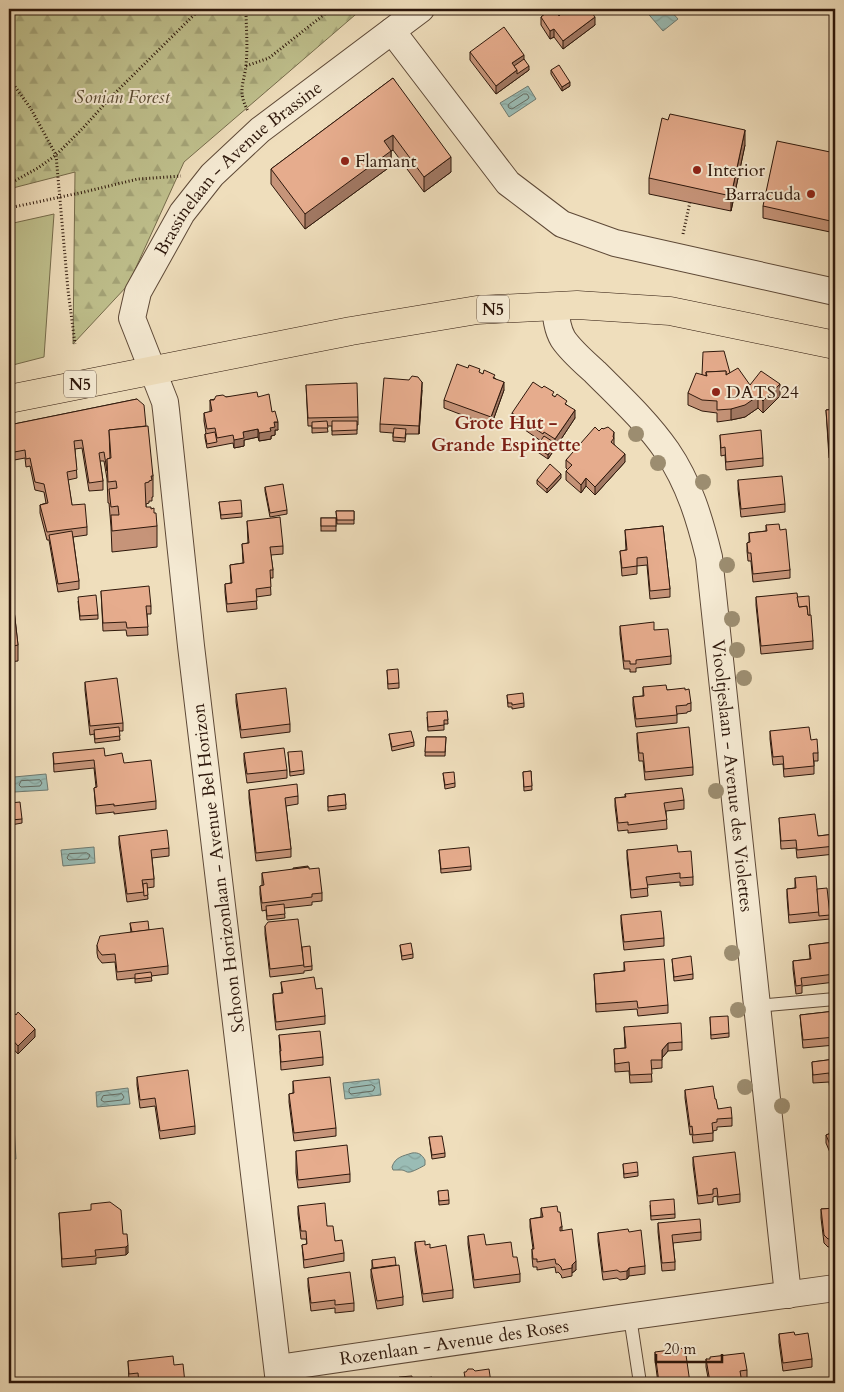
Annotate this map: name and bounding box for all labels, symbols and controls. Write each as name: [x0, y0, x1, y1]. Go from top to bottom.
street label: Brassinelaan - Avenue Brassine: [149, 76, 327, 260]
park label: Sonian Forest: [74, 85, 171, 110]
place label: Flamant: [355, 149, 417, 174]
marker: Flamant: [339, 155, 351, 167]
place label: Interior: [707, 158, 766, 183]
marker: Interior: [691, 164, 703, 176]
place label: Barracuda: [725, 182, 801, 207]
marker: Barracuda: [805, 188, 817, 200]
road number: N5: [477, 296, 509, 322]
road number: N5: [64, 370, 96, 398]
place label: DATS 24: [726, 380, 799, 405]
marker: DATS 24: [710, 386, 722, 398]
district label: Grote Hut - Grande Espinette: [431, 410, 581, 458]
street label: Viooltjeslaan - Avenue des Violettes: [705, 638, 759, 913]
street label: Schoon Horizonlaan - Avenue Bel Horizon: [186, 701, 251, 1034]
street label: Rozenlaan - Avenue des Roses: [338, 1314, 570, 1372]
scale bar: [656, 1332, 723, 1364]
text: 20 m: [664, 1339, 696, 1359]

